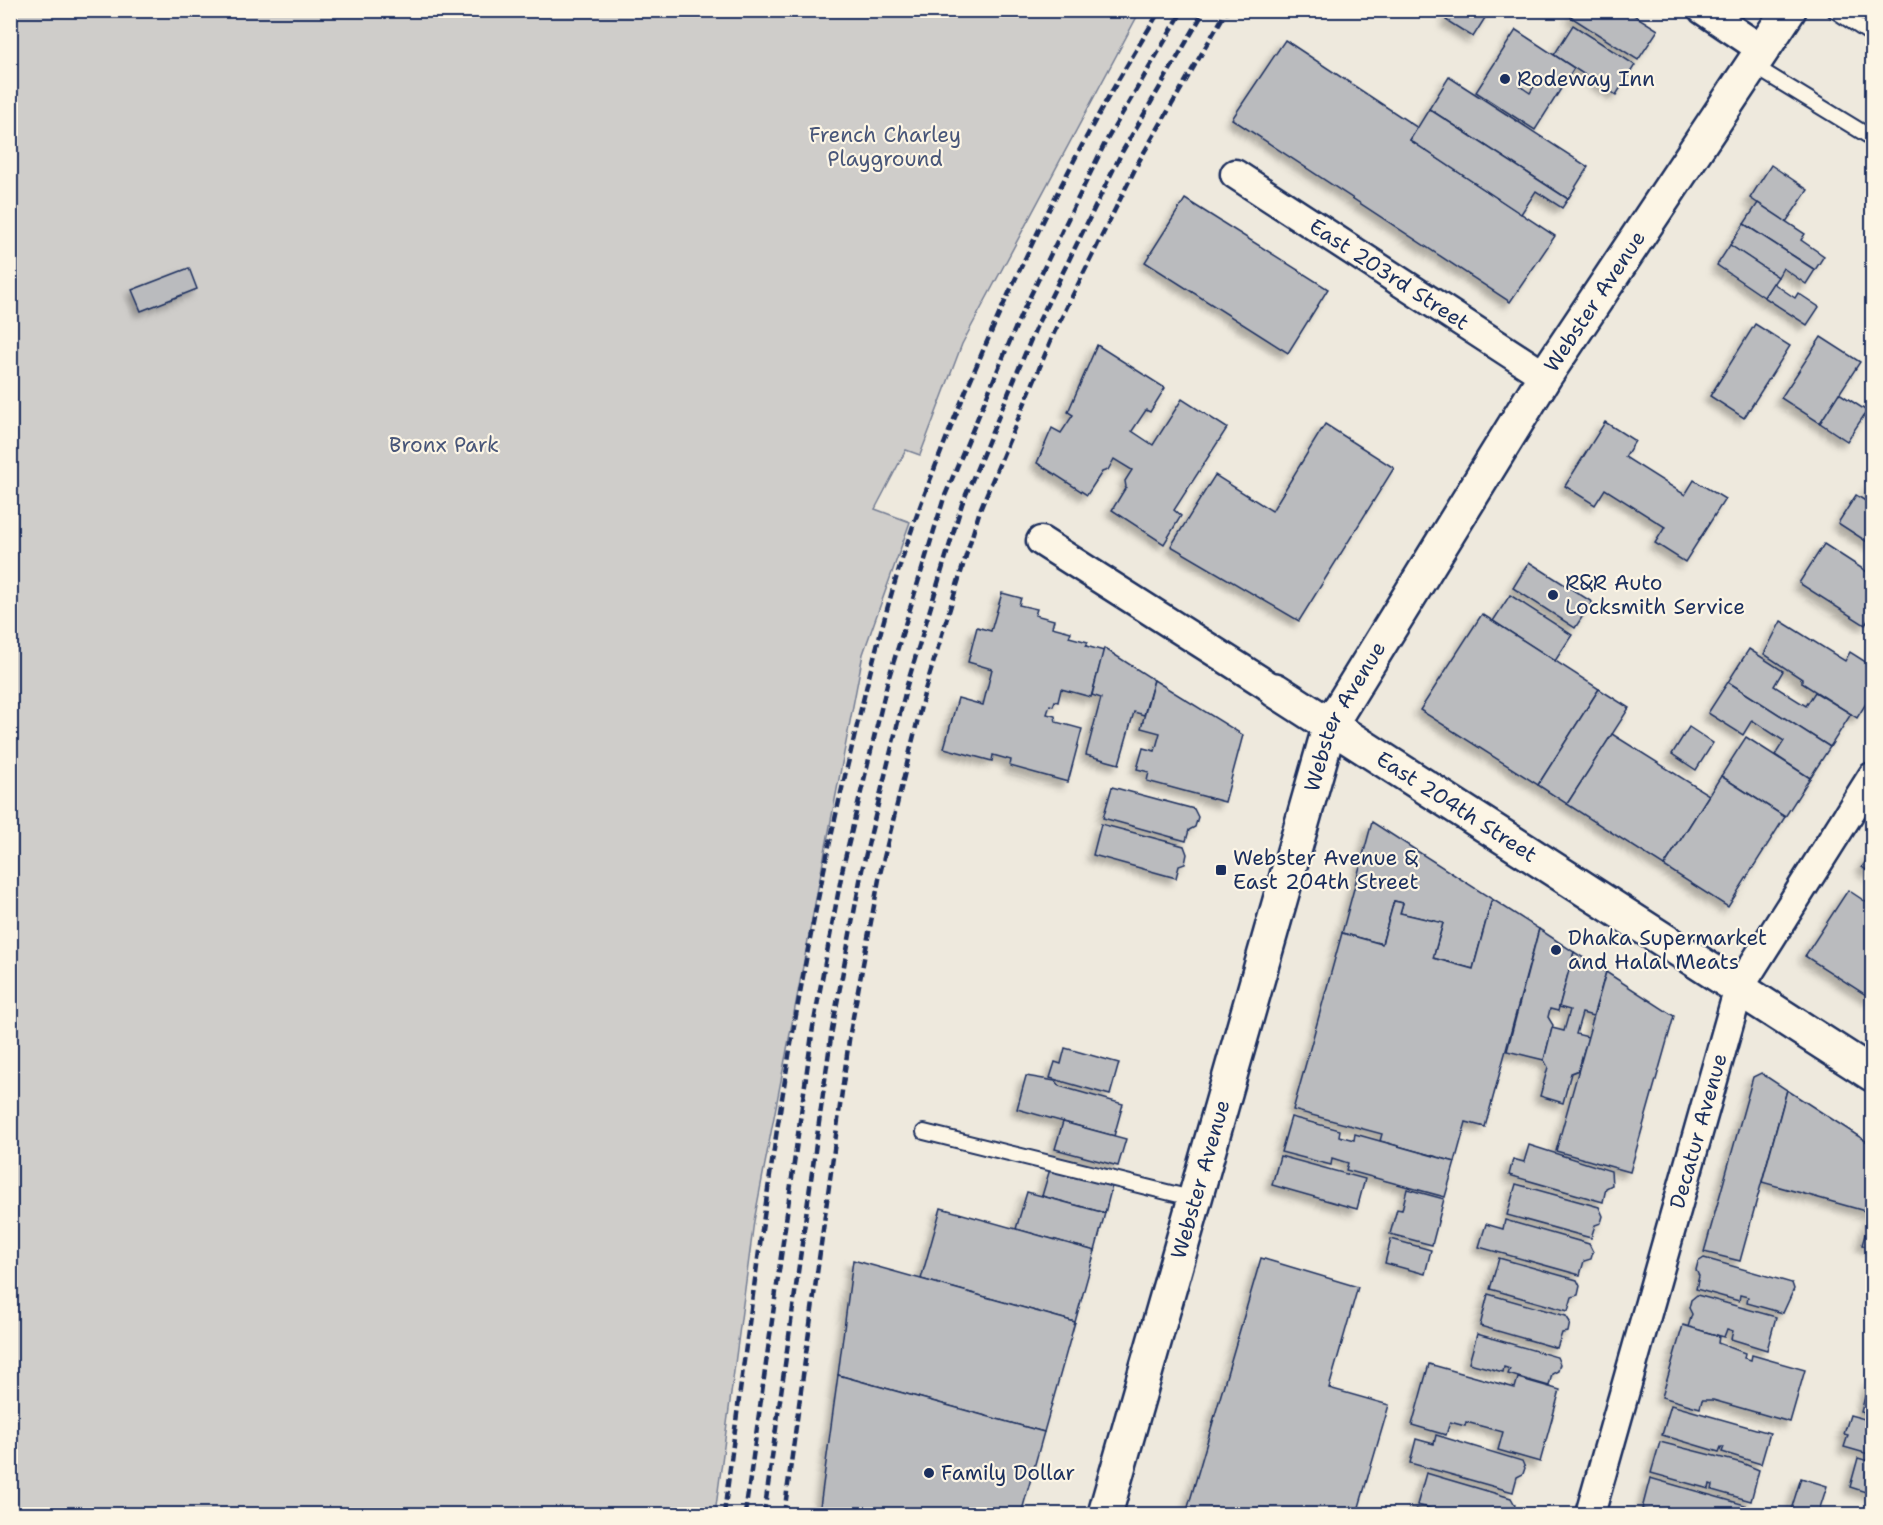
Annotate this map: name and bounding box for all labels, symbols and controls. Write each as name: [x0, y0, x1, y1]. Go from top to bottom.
place label: Rodeway Inn: [1517, 65, 1655, 93]
marker: Rodeway Inn: [1498, 72, 1512, 86]
park label: French Charley Playground: [809, 121, 961, 173]
street label: East 203rd Street: [1304, 212, 1474, 337]
street label: Webster Avenue: [1537, 225, 1652, 378]
park label: Bronx Park: [389, 431, 499, 459]
place label: R&R Auto Locksmith Service: [1565, 569, 1745, 621]
marker: R&R Auto Locksmith Service: [1546, 588, 1560, 602]
street label: Webster Avenue: [1298, 636, 1392, 795]
street label: East 204th Street: [1371, 745, 1542, 869]
place label: Webster Avenue & East 204th Street: [1233, 844, 1419, 896]
marker: Webster Avenue & East 204th Street: [1214, 863, 1228, 877]
place label: Dhaka Supermarket and Halal Meats: [1568, 924, 1767, 976]
marker: Dhaka Supermarket and Halal Meats: [1549, 943, 1563, 957]
street label: Decatur Avenue: [1663, 1050, 1734, 1212]
street label: Webster Avenue: [1164, 1096, 1236, 1262]
place label: Family Dollar: [941, 1459, 1075, 1487]
marker: Family Dollar: [922, 1466, 936, 1480]

